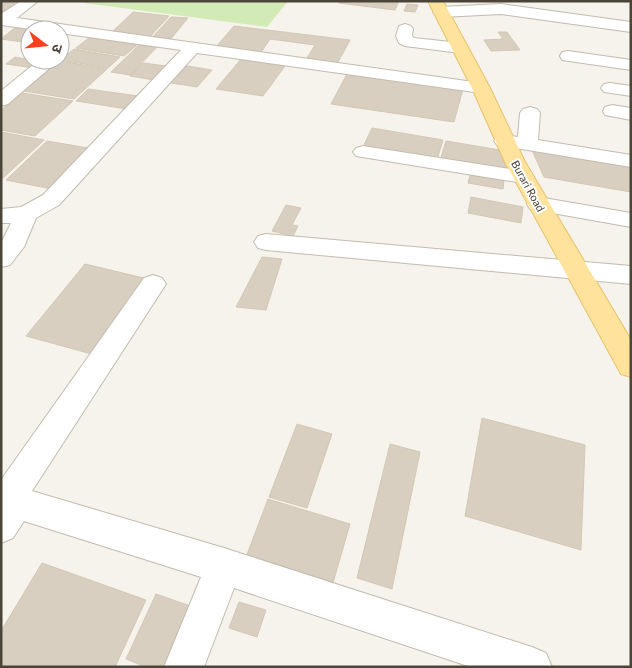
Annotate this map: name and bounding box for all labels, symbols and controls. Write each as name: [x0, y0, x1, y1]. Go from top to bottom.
north arrow: [20, 20, 70, 70]
text: उ: [48, 42, 67, 56]
street label: Burari Road: [509, 158, 548, 214]

